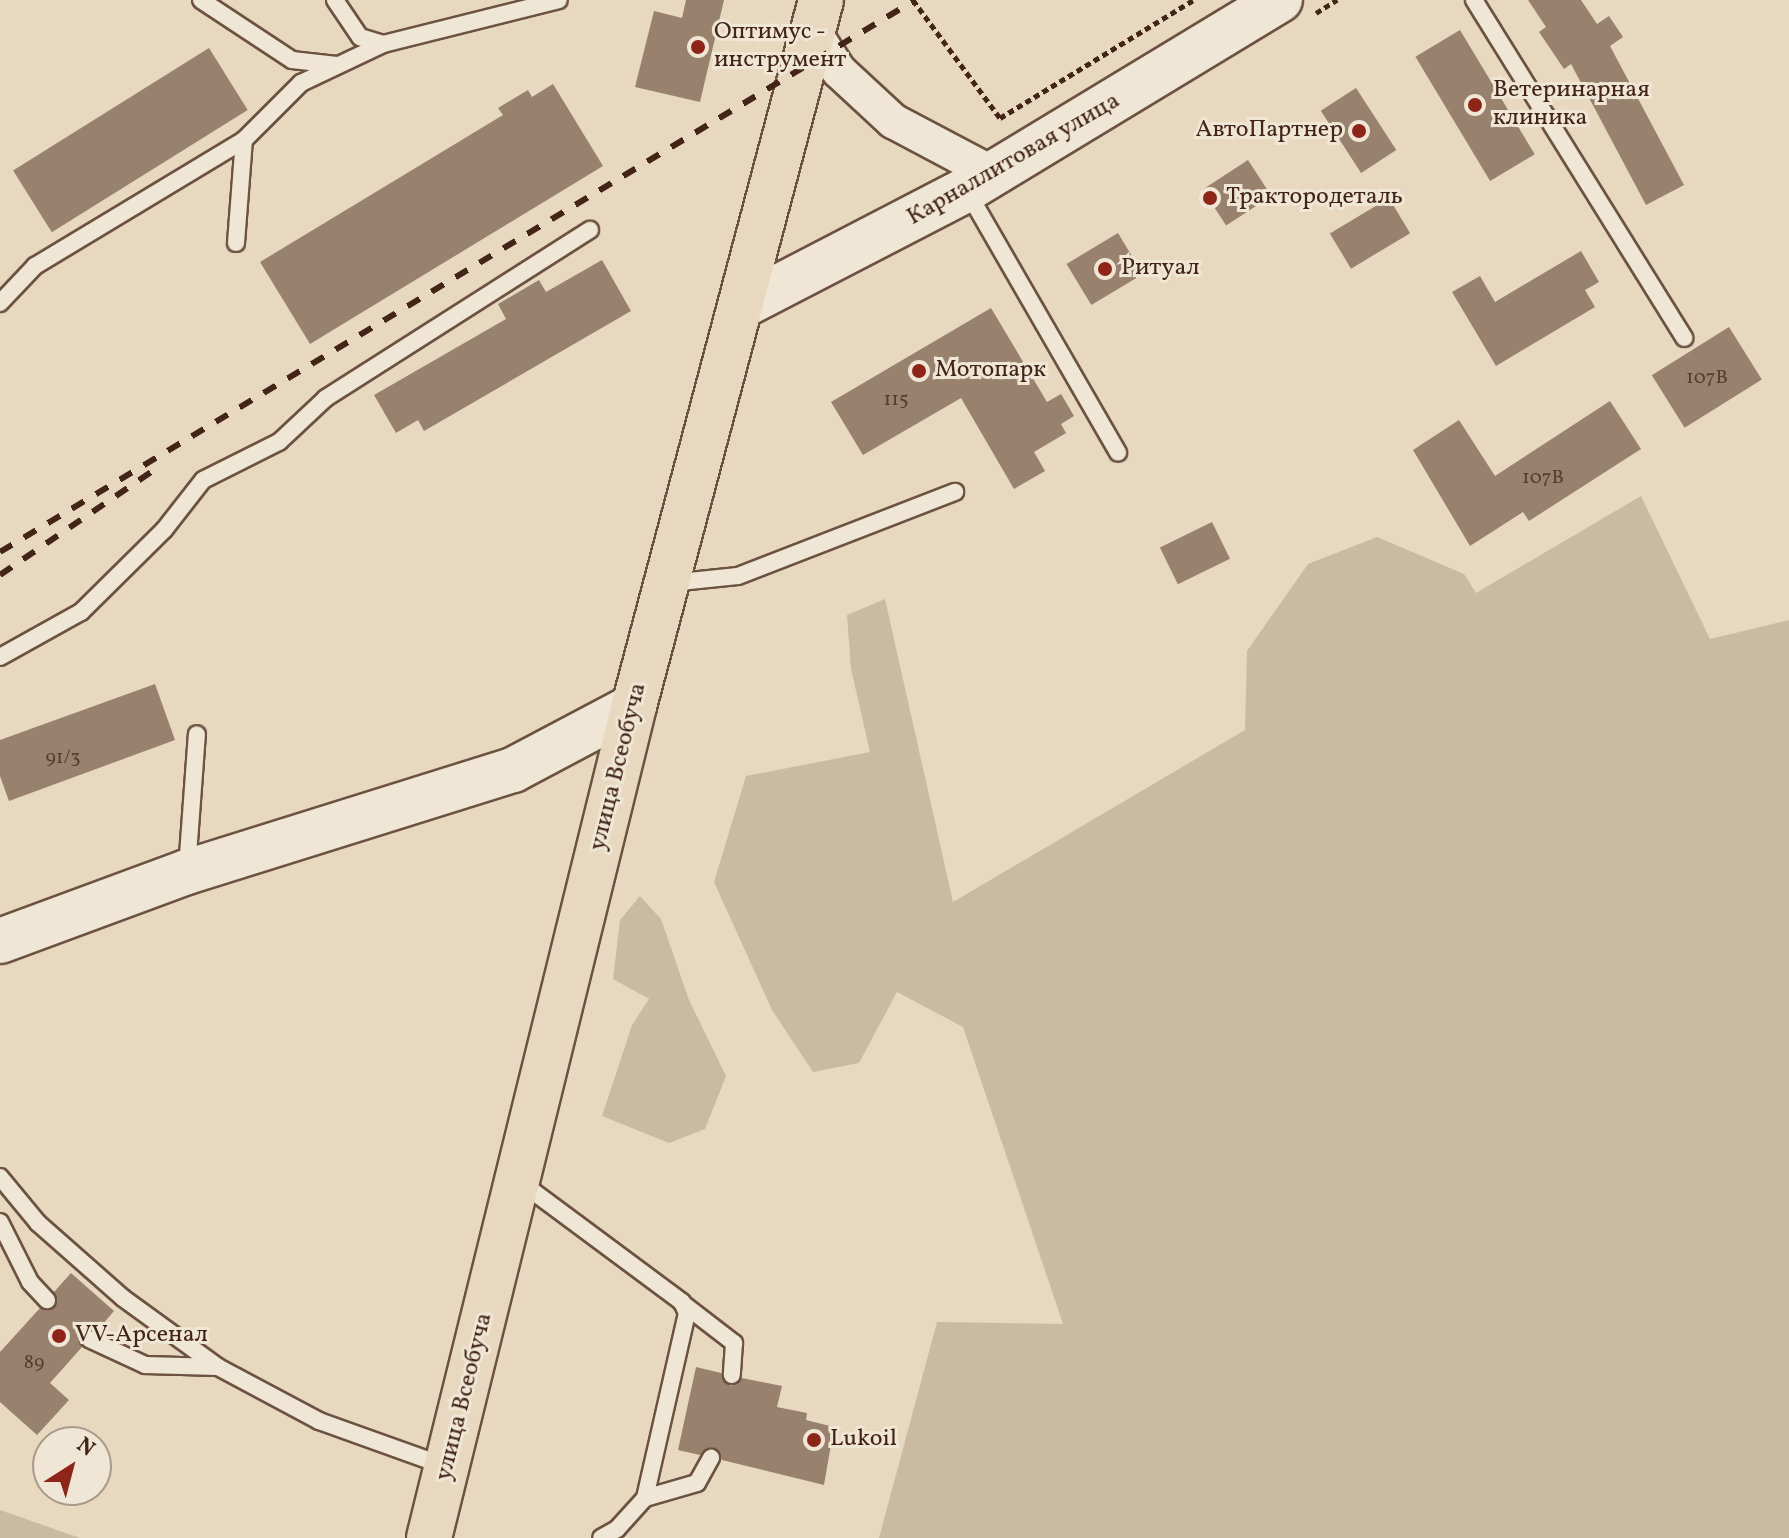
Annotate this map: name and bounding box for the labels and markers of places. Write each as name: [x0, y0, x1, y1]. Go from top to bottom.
place label: Оптимус - инструмент: [714, 19, 846, 75]
marker: Оптимус - инструмент: [689, 38, 707, 56]
place label: Ветеринарная клиника: [1493, 77, 1650, 133]
marker: Ветеринарная клиника: [1464, 94, 1486, 116]
place label: АвтоПартнер: [1196, 117, 1343, 145]
marker: АвтоПартнер: [1350, 122, 1368, 140]
place label: Трактородеталь: [1226, 184, 1403, 212]
marker: Трактородеталь: [1201, 189, 1219, 207]
place label: Ритуал: [1121, 255, 1200, 283]
marker: Ритуал: [1096, 260, 1114, 278]
place label: Мотопарк: [935, 357, 1046, 385]
marker: Мотопарк: [910, 362, 928, 380]
place label: VV-Арсенал: [75, 1322, 208, 1350]
marker: VV-Арсенал: [50, 1327, 68, 1345]
place label: Lukoil: [830, 1426, 897, 1454]
marker: Lukoil: [805, 1431, 823, 1449]

